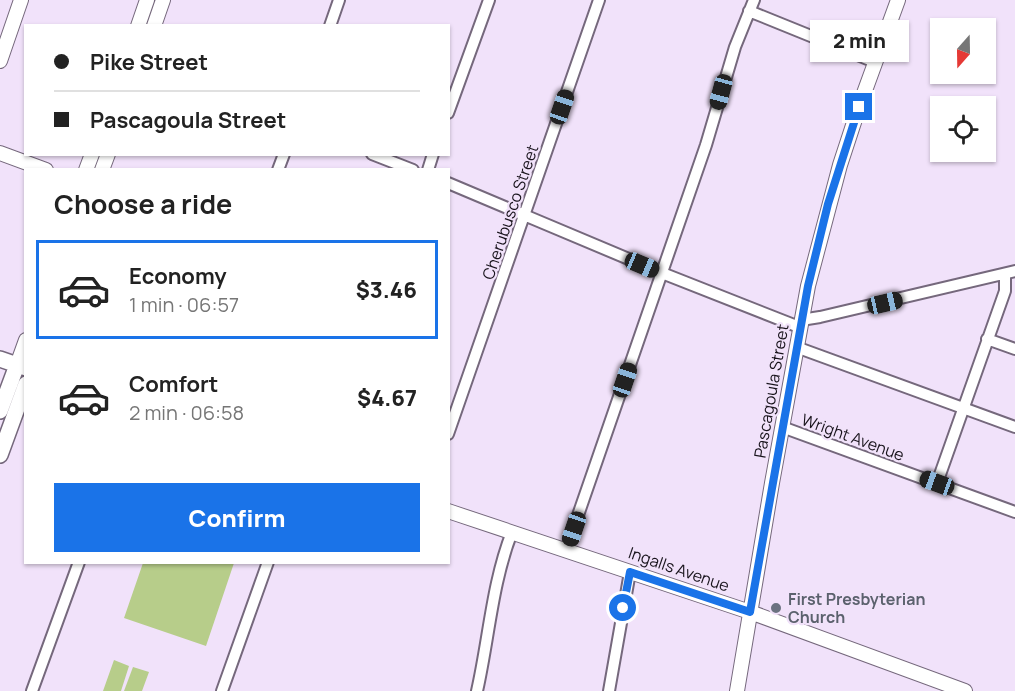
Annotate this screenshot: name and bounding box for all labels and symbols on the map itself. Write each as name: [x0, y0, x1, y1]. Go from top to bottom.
north arrow: [930, 18, 996, 84]
callout: 2 min: [810, 20, 908, 62]
car: [708, 72, 734, 112]
car: [548, 87, 576, 127]
route end: [845, 93, 872, 120]
street label: Cherubusco Street: [477, 142, 543, 282]
car: [622, 250, 662, 280]
car: [865, 290, 905, 316]
street label: Pascagoula Street: [748, 322, 794, 460]
car: [611, 360, 639, 400]
street label: Wright Avenue: [799, 408, 907, 466]
car: [917, 468, 957, 498]
car: [560, 509, 588, 549]
street label: Ingalls Avenue: [626, 541, 732, 597]
place label: First Presbyterian Church: [788, 588, 926, 628]
route start: [609, 594, 636, 621]
marker: First Presbyterian Church: [769, 601, 783, 615]

